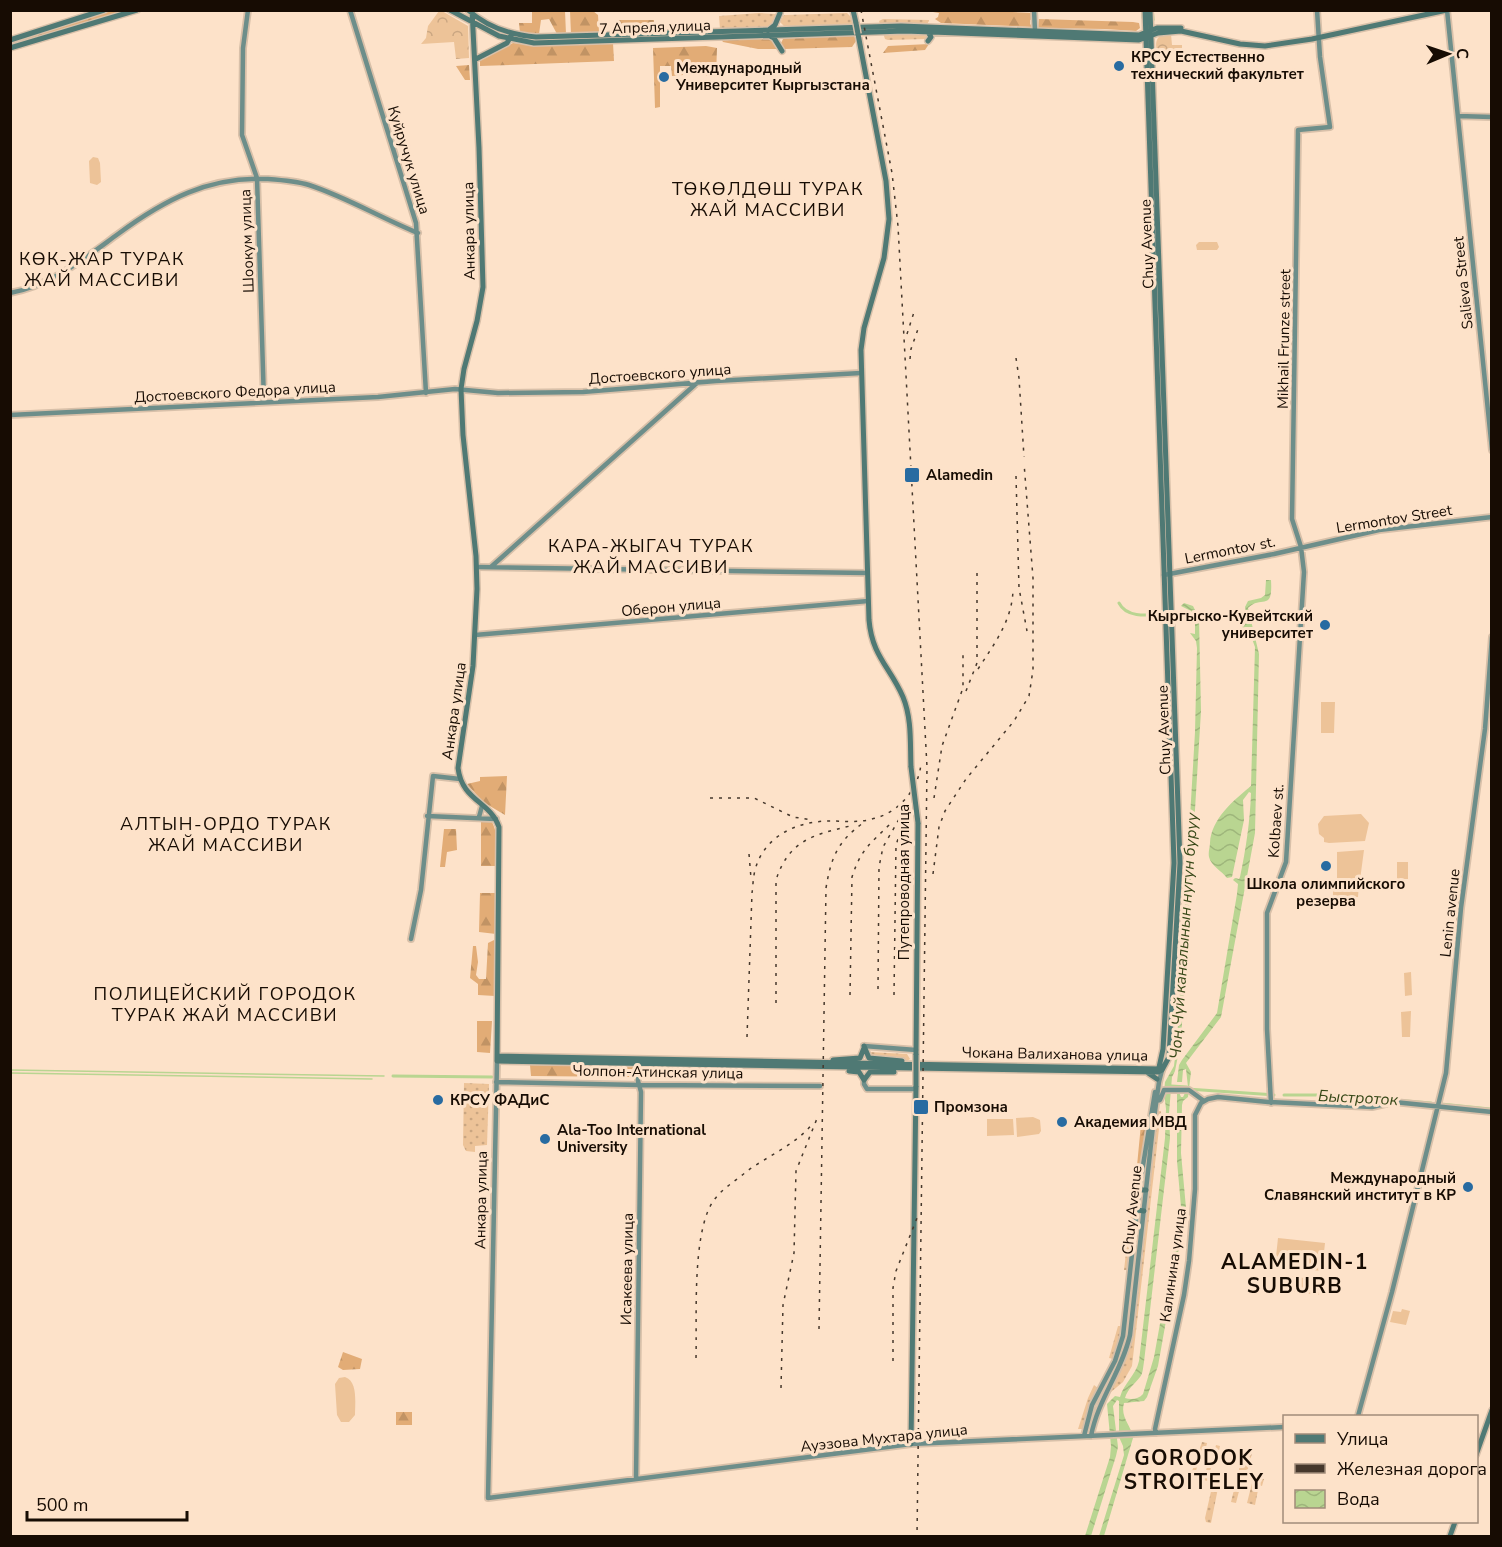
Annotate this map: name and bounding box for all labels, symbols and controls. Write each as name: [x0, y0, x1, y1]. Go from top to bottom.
street label: 7 Апреля улица: [599, 15, 711, 39]
north arrow: [1418, 24, 1478, 84]
place label: КРСУ Естественно технический факультет: [1131, 47, 1304, 84]
text: С: [1451, 48, 1473, 59]
place label: Международный Университет Кыргызстана: [675, 58, 870, 95]
marker: КРСУ Естественно технический факультет: [1112, 59, 1126, 73]
marker: Международный Университет Кыргызстана: [657, 70, 671, 84]
street label: Куйручук улица: [383, 103, 435, 217]
district label: ТӨКӨЛДӨШ ТУРАК ЖАЙ МАССИВИ: [672, 177, 864, 222]
street label: Анкара улица: [458, 182, 480, 280]
street label: Шоокум улица: [235, 189, 259, 293]
street label: Chuy Avenue: [1135, 199, 1159, 289]
street label: Salieva Street: [1448, 235, 1478, 330]
district label: КӨК-ЖАР ТУРАК ЖАЙ МАССИВИ: [19, 247, 185, 292]
street label: Mikhail Frunze street: [1273, 268, 1295, 409]
street label: Достоевского улица: [588, 359, 732, 389]
street label: Достоевского Федора улица: [134, 377, 336, 407]
place label: Alamedin: [926, 465, 993, 485]
marker: Alamedin: [903, 466, 921, 484]
street label: Lermontov Street: [1335, 500, 1454, 538]
street label: Lermontov st.: [1183, 531, 1277, 569]
district label: КАРА-ЖЫГАЧ ТУРАК ЖАЙ МАССИВИ: [548, 534, 754, 579]
street label: Оберон улица: [620, 593, 722, 621]
place label: Кыргыско-Кувейтский университет: [1148, 606, 1313, 643]
marker: Кыргыско-Кувейтский университет: [1318, 618, 1332, 632]
street label: Анкара улица: [437, 661, 471, 761]
street label: Chuy Avenue: [1152, 685, 1176, 775]
street label: Kolbaev st.: [1263, 783, 1289, 859]
street label: Путепроводная улица: [894, 804, 914, 960]
district label: АЛТЫН-ОРДО ТУРАК ЖАЙ МАССИВИ: [120, 812, 332, 857]
water label: Чоң Чүй каналынын нугун буруу: [1164, 812, 1204, 1060]
marker: Школа олимпийского резерва: [1319, 859, 1333, 873]
street label: Lenin avenue: [1435, 868, 1465, 958]
place label: Школа олимпийского резерва: [1247, 874, 1406, 911]
district label: ПОЛИЦЕЙСКИЙ ГОРОДОК ТУРАК ЖАЙ МАССИВИ: [94, 982, 356, 1027]
street label: Чокана Валиханова улица: [962, 1042, 1148, 1066]
street label: Чолпон-Атинская улица: [572, 1061, 744, 1083]
water label: Быстроток: [1317, 1085, 1399, 1111]
place label: КРСУ ФАДиС: [450, 1090, 550, 1110]
marker: КРСУ ФАДиС: [431, 1093, 445, 1107]
place label: Промзона: [934, 1097, 1008, 1117]
marker: Промзона: [912, 1098, 930, 1116]
place label: Академия МВД: [1074, 1112, 1187, 1132]
marker: Академия МВД: [1055, 1115, 1069, 1129]
place label: Ala-Too International University: [557, 1120, 706, 1157]
marker: Ala-Too International University: [538, 1132, 552, 1146]
street label: Анкара улица: [470, 1151, 492, 1249]
street label: Chuy Avenue: [1117, 1164, 1147, 1256]
place label: Международный Славянский институт в КР: [1264, 1168, 1456, 1205]
marker: Международный Славянский институт в КР: [1461, 1180, 1475, 1194]
street label: Калинина улица: [1155, 1207, 1191, 1323]
street label: Исакеева улица: [616, 1213, 638, 1325]
district label: ALAMEDIN-1 SUBURB: [1221, 1248, 1369, 1300]
legend: [1283, 1415, 1478, 1523]
street label: Ауэзова Мухтара улица: [799, 1419, 969, 1457]
text: Улица: [1336, 1427, 1388, 1451]
district label: GORODOK STROITELEY: [1124, 1444, 1264, 1496]
text: Железная дорога: [1337, 1457, 1487, 1481]
scale bar: [27, 1484, 188, 1522]
text: Вода: [1337, 1487, 1380, 1511]
text: 500 m: [36, 1493, 88, 1517]

